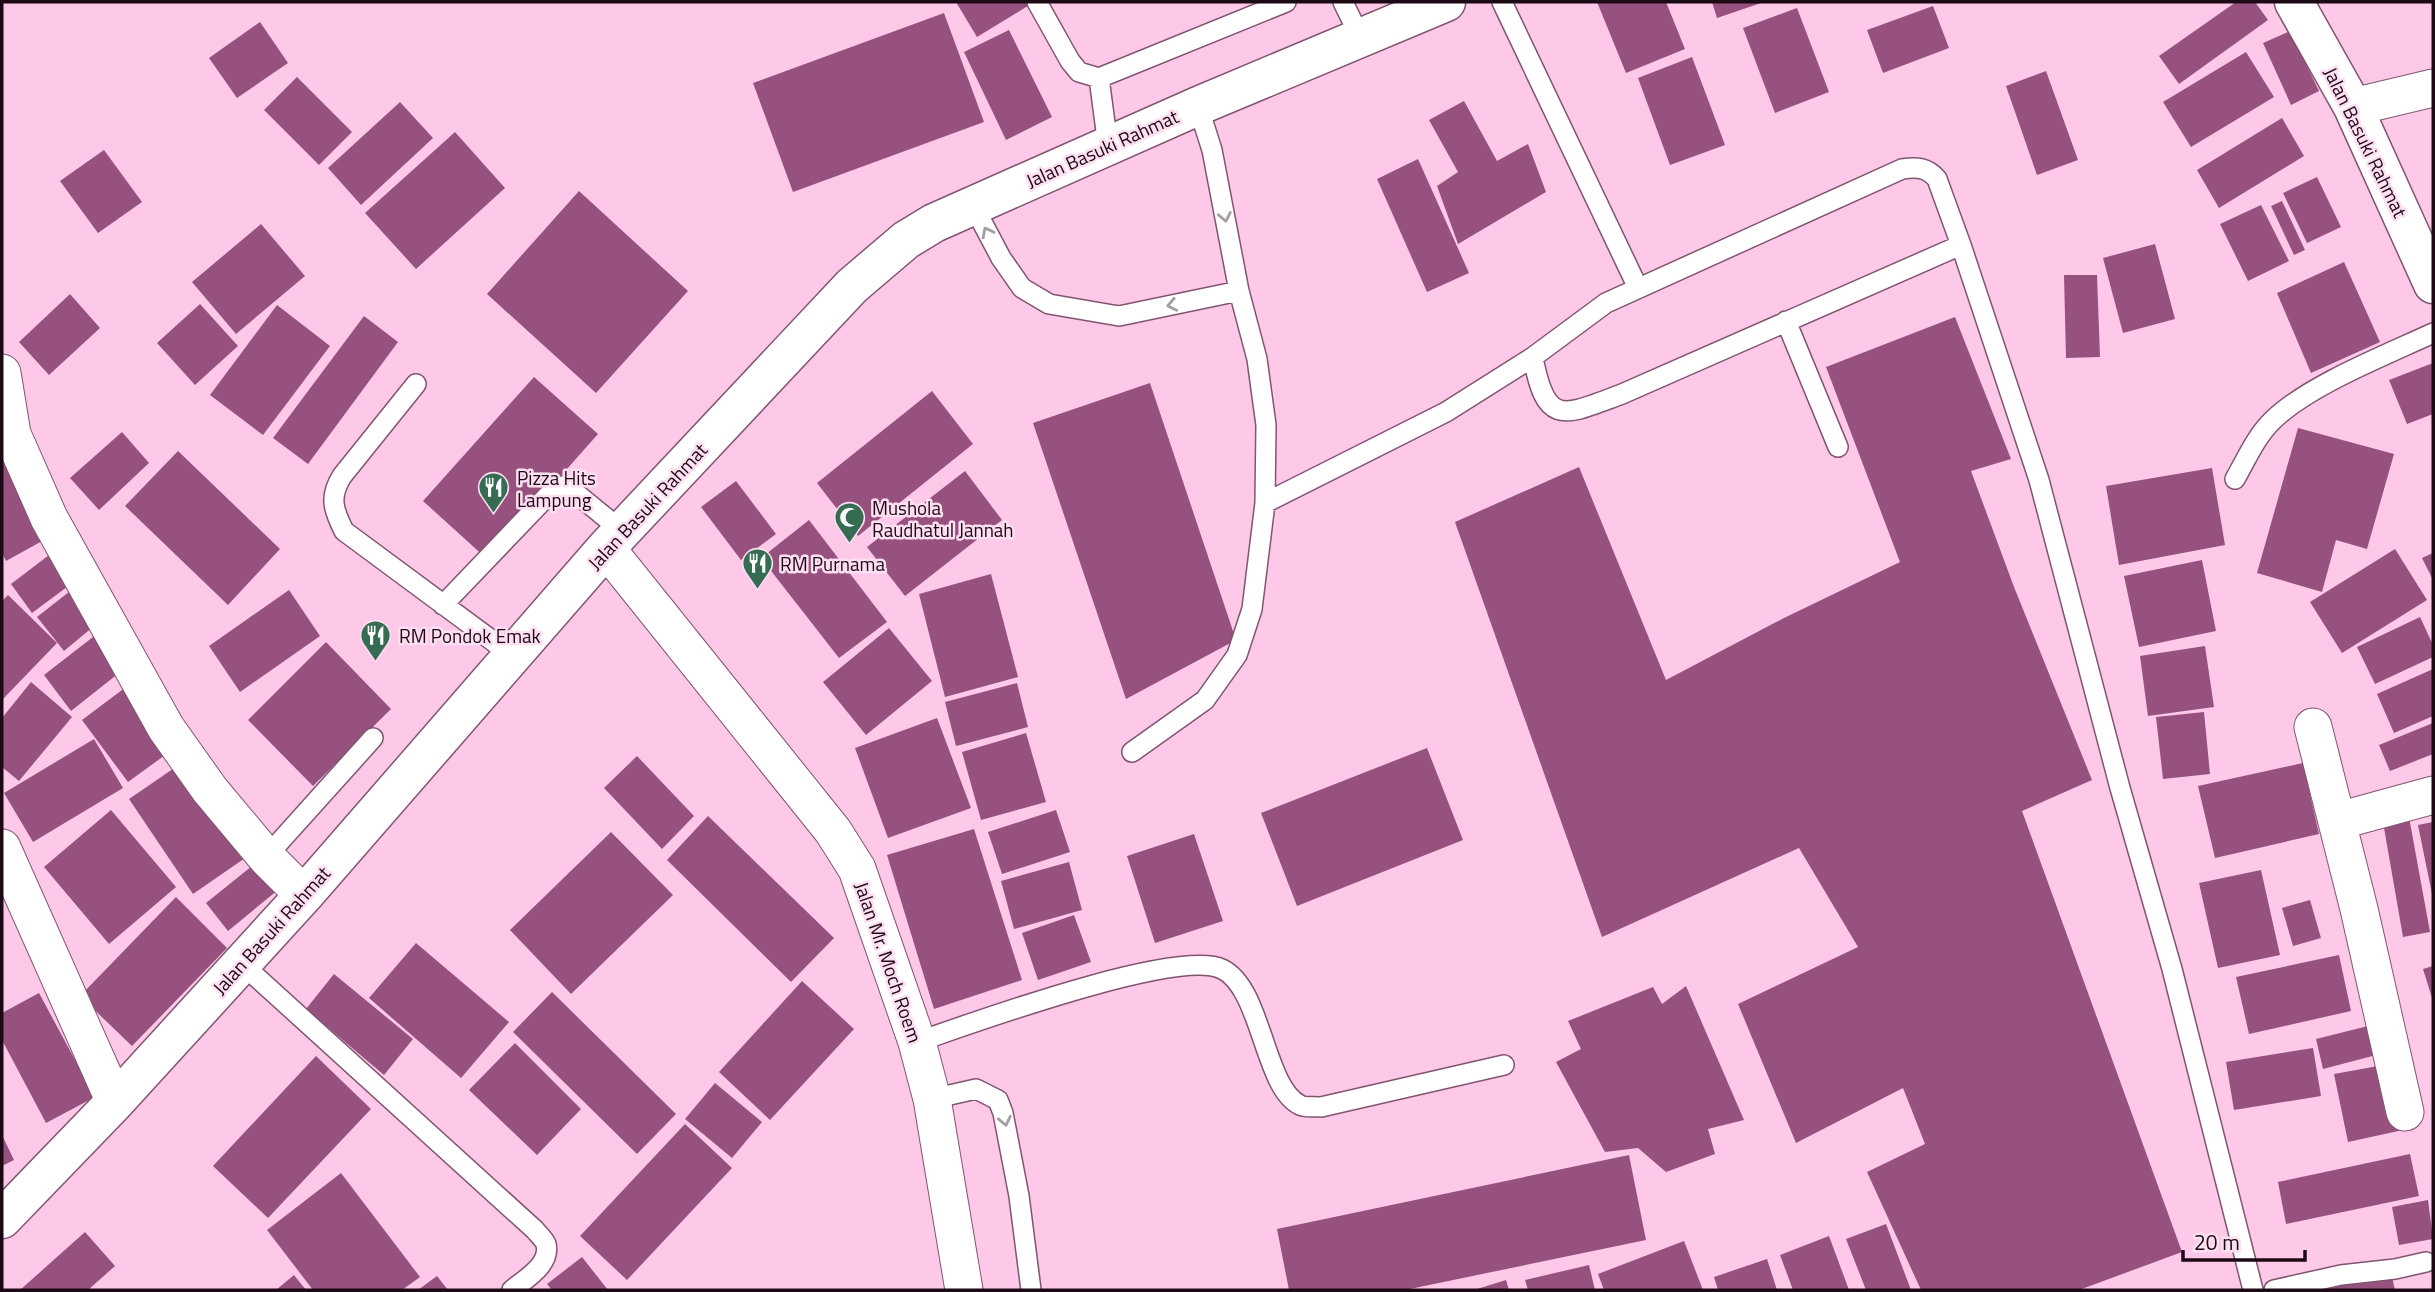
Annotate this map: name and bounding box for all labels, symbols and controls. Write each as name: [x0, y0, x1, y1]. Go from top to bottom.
street label: Jalan Basuki Rahmat: [2317, 62, 2415, 223]
street label: Jalan Basuki Rahmat: [1021, 101, 1183, 195]
one-way arrow: [1216, 211, 1231, 223]
one-way arrow: [982, 227, 995, 239]
one-way arrow: [1166, 297, 1178, 312]
street label: Jalan Basuki Rahmat: [580, 436, 714, 576]
place label: Pizza Hits Lampung: [517, 463, 596, 514]
restaurant icon: Pizza Hits Lampung: [477, 471, 511, 515]
place label: Mushola Raudhatul Jannah: [872, 493, 1014, 544]
mosque icon: Mushola Raudhatul Jannah: [832, 501, 866, 545]
restaurant icon: RM Purnama: [740, 546, 774, 590]
place label: RM Purnama: [780, 549, 885, 578]
restaurant icon: RM Pondok Emak: [359, 618, 393, 662]
place label: RM Pondok Emak: [399, 621, 541, 650]
street label: Jalan Basuki Rahmat: [205, 859, 337, 1001]
street label: Jalan Mr. Moch Roem: [848, 878, 930, 1046]
one-way arrow: [996, 1115, 1011, 1127]
scale bar: [2183, 1218, 2306, 1262]
text: 20 m: [2194, 1226, 2240, 1258]

